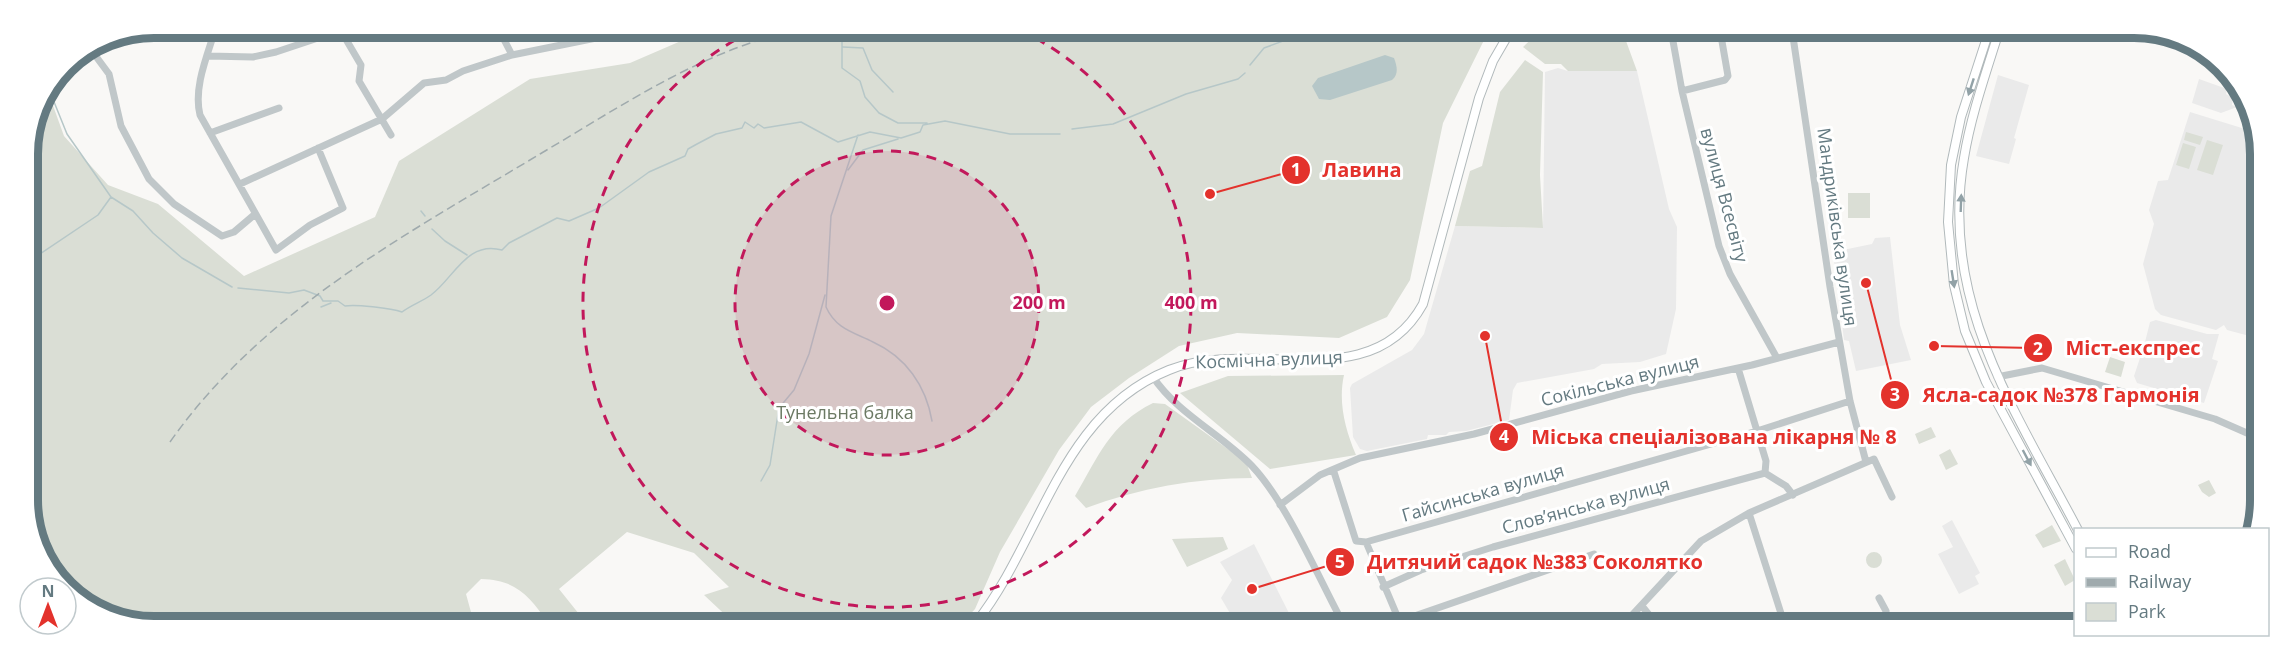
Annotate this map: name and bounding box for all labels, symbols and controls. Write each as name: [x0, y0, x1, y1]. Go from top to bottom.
one-way arrow: [1966, 78, 1975, 96]
street label: вулиця Всесвіту: [1695, 125, 1755, 266]
street label: Мандриківська вулиця: [1812, 126, 1864, 328]
callout: Лавина: [1281, 151, 1414, 189]
text: Лавина: [1322, 156, 1402, 183]
text: 1: [1291, 157, 1301, 181]
one-way arrow: [1956, 193, 1965, 212]
one-way arrow: [1949, 269, 1958, 288]
text: 200 m: [1012, 290, 1066, 314]
text: 400 m: [1164, 290, 1218, 314]
centre of rings: [877, 293, 897, 313]
callout: Міст-експрес: [2023, 329, 2212, 367]
text: Міст-експрес: [2065, 334, 2201, 361]
text: 2: [2033, 336, 2043, 360]
street label: Космічна вулиця: [1195, 344, 1343, 374]
street label: Сокільська вулиця: [1538, 349, 1701, 411]
callout: Ясла-садок №378 Гармонія: [1880, 376, 2211, 414]
text: Ясла-садок №378 Гармонія: [1921, 381, 2200, 408]
text: 3: [1890, 382, 1900, 406]
park label: Тунельна балка: [776, 400, 914, 424]
callout: Міська спеціалізована лікарня № 8: [1489, 418, 1908, 456]
text: Міська спеціалізована лікарня № 8: [1531, 423, 1897, 450]
text: 4: [1499, 424, 1509, 448]
one-way arrow: [2021, 449, 2031, 467]
street label: Гайсинська вулиця: [1399, 457, 1567, 527]
street label: Словʼянська вулиця: [1499, 471, 1672, 539]
legend: [2074, 528, 2269, 636]
text: Road: [2128, 539, 2171, 563]
callout: Дитячий садок №383 Соколятко: [1325, 543, 1715, 581]
text: Дитячий садок №383 Соколятко: [1367, 548, 1703, 575]
text: 5: [1335, 549, 1345, 573]
text: Railway: [2128, 569, 2192, 593]
north arrow: [18, 576, 78, 636]
text: N: [41, 580, 55, 602]
text: Park: [2128, 599, 2166, 623]

